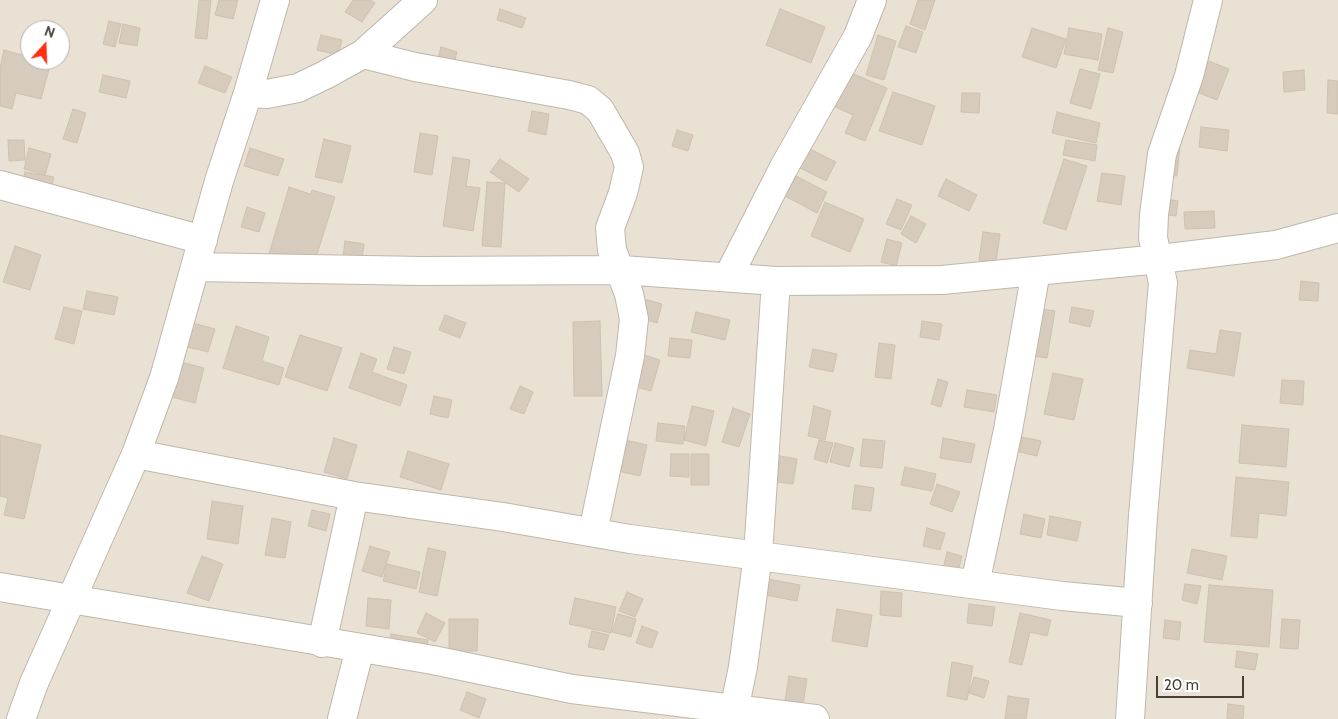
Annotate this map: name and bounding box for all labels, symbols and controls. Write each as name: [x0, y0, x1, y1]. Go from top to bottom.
north arrow: [20, 20, 70, 70]
text: N: [42, 22, 58, 42]
scale bar: [1158, 666, 1246, 698]
text: 20 m: [1164, 676, 1199, 694]

